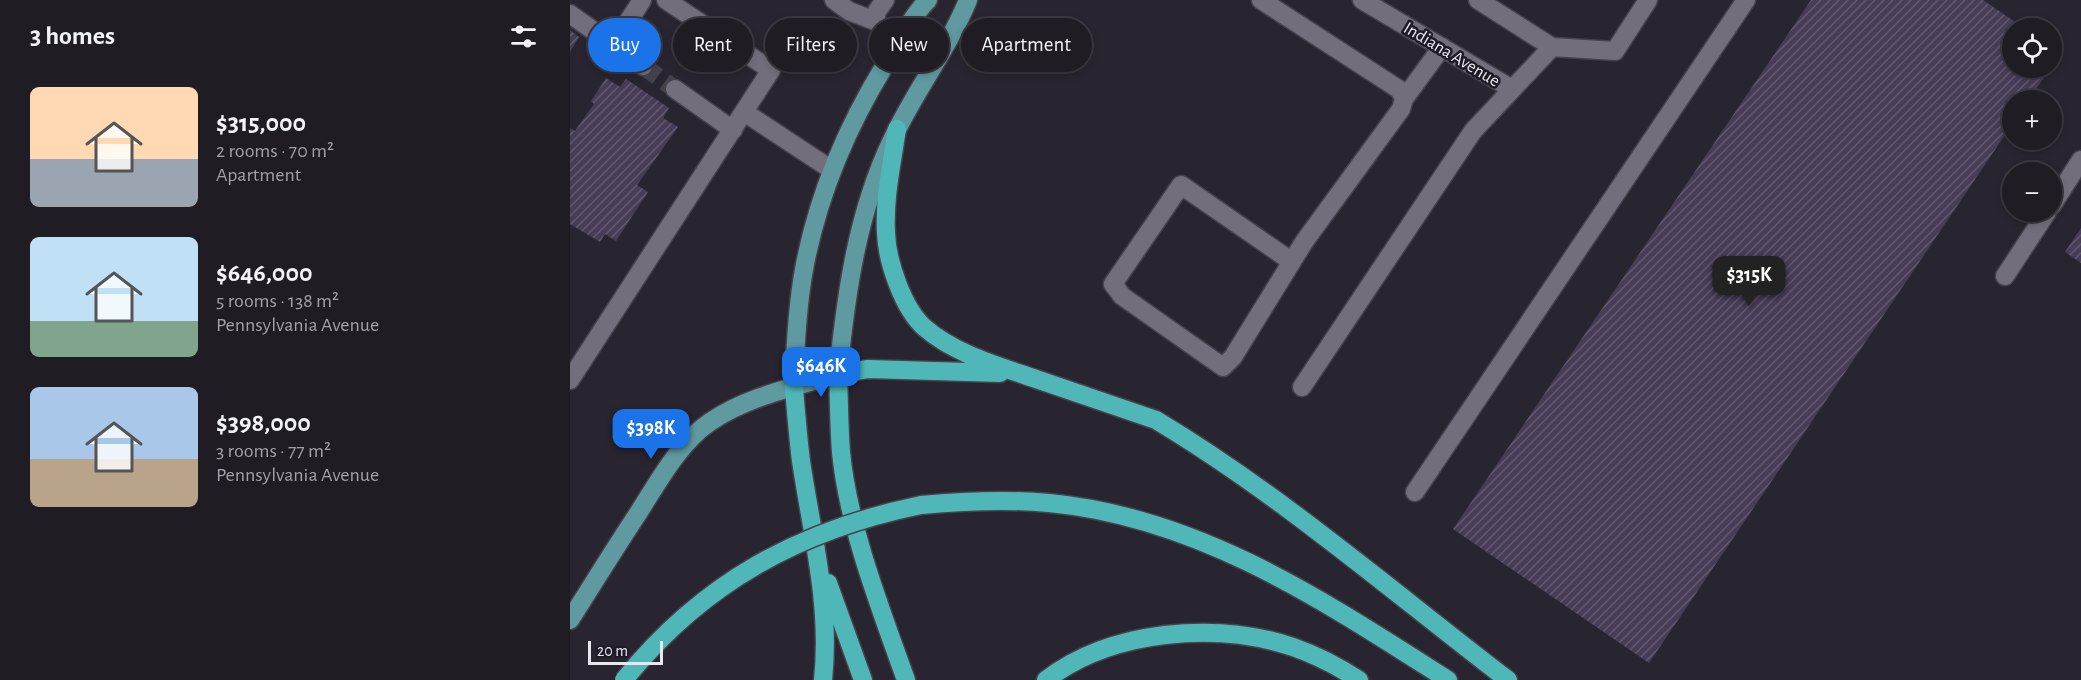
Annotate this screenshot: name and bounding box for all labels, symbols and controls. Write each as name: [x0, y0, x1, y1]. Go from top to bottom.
chip: Buy: [588, 18, 661, 72]
chip: Rent: [673, 18, 753, 72]
chip: Filters: [765, 18, 857, 72]
chip: New: [869, 18, 949, 72]
chip: Apartment: [961, 18, 1092, 72]
map controls: [2002, 18, 2062, 222]
button: locate: [2002, 18, 2062, 78]
street label: Indiana Avenue: [1400, 19, 1503, 91]
icon: filters: [507, 20, 540, 53]
text: 3 homes: [30, 23, 115, 49]
button: +: [2002, 90, 2062, 150]
text: $315,000: [216, 110, 306, 136]
icon: home: [78, 111, 150, 183]
text: 2 rooms · 70 m²: [216, 141, 334, 161]
button: −: [2002, 162, 2062, 222]
text: Apartment: [216, 165, 301, 185]
pin: $315K: [1707, 256, 1791, 307]
text: $646,000: [216, 260, 313, 286]
icon: home: [78, 261, 150, 333]
text: $315K: [1726, 265, 1772, 285]
text: 5 rooms · 138 m²: [216, 291, 339, 311]
text: Pennsylvania Avenue: [216, 315, 379, 335]
pin: $646K: [779, 347, 863, 398]
text: $646K: [796, 356, 846, 376]
pin: $398K: [609, 409, 693, 460]
text: $398,000: [216, 410, 311, 436]
icon: home: [78, 411, 150, 483]
text: $398K: [627, 418, 675, 438]
text: 3 rooms · 77 m²: [216, 441, 331, 461]
text: Pennsylvania Avenue: [216, 465, 379, 485]
scale bar: [588, 638, 663, 666]
text: 20 m: [597, 643, 628, 659]

